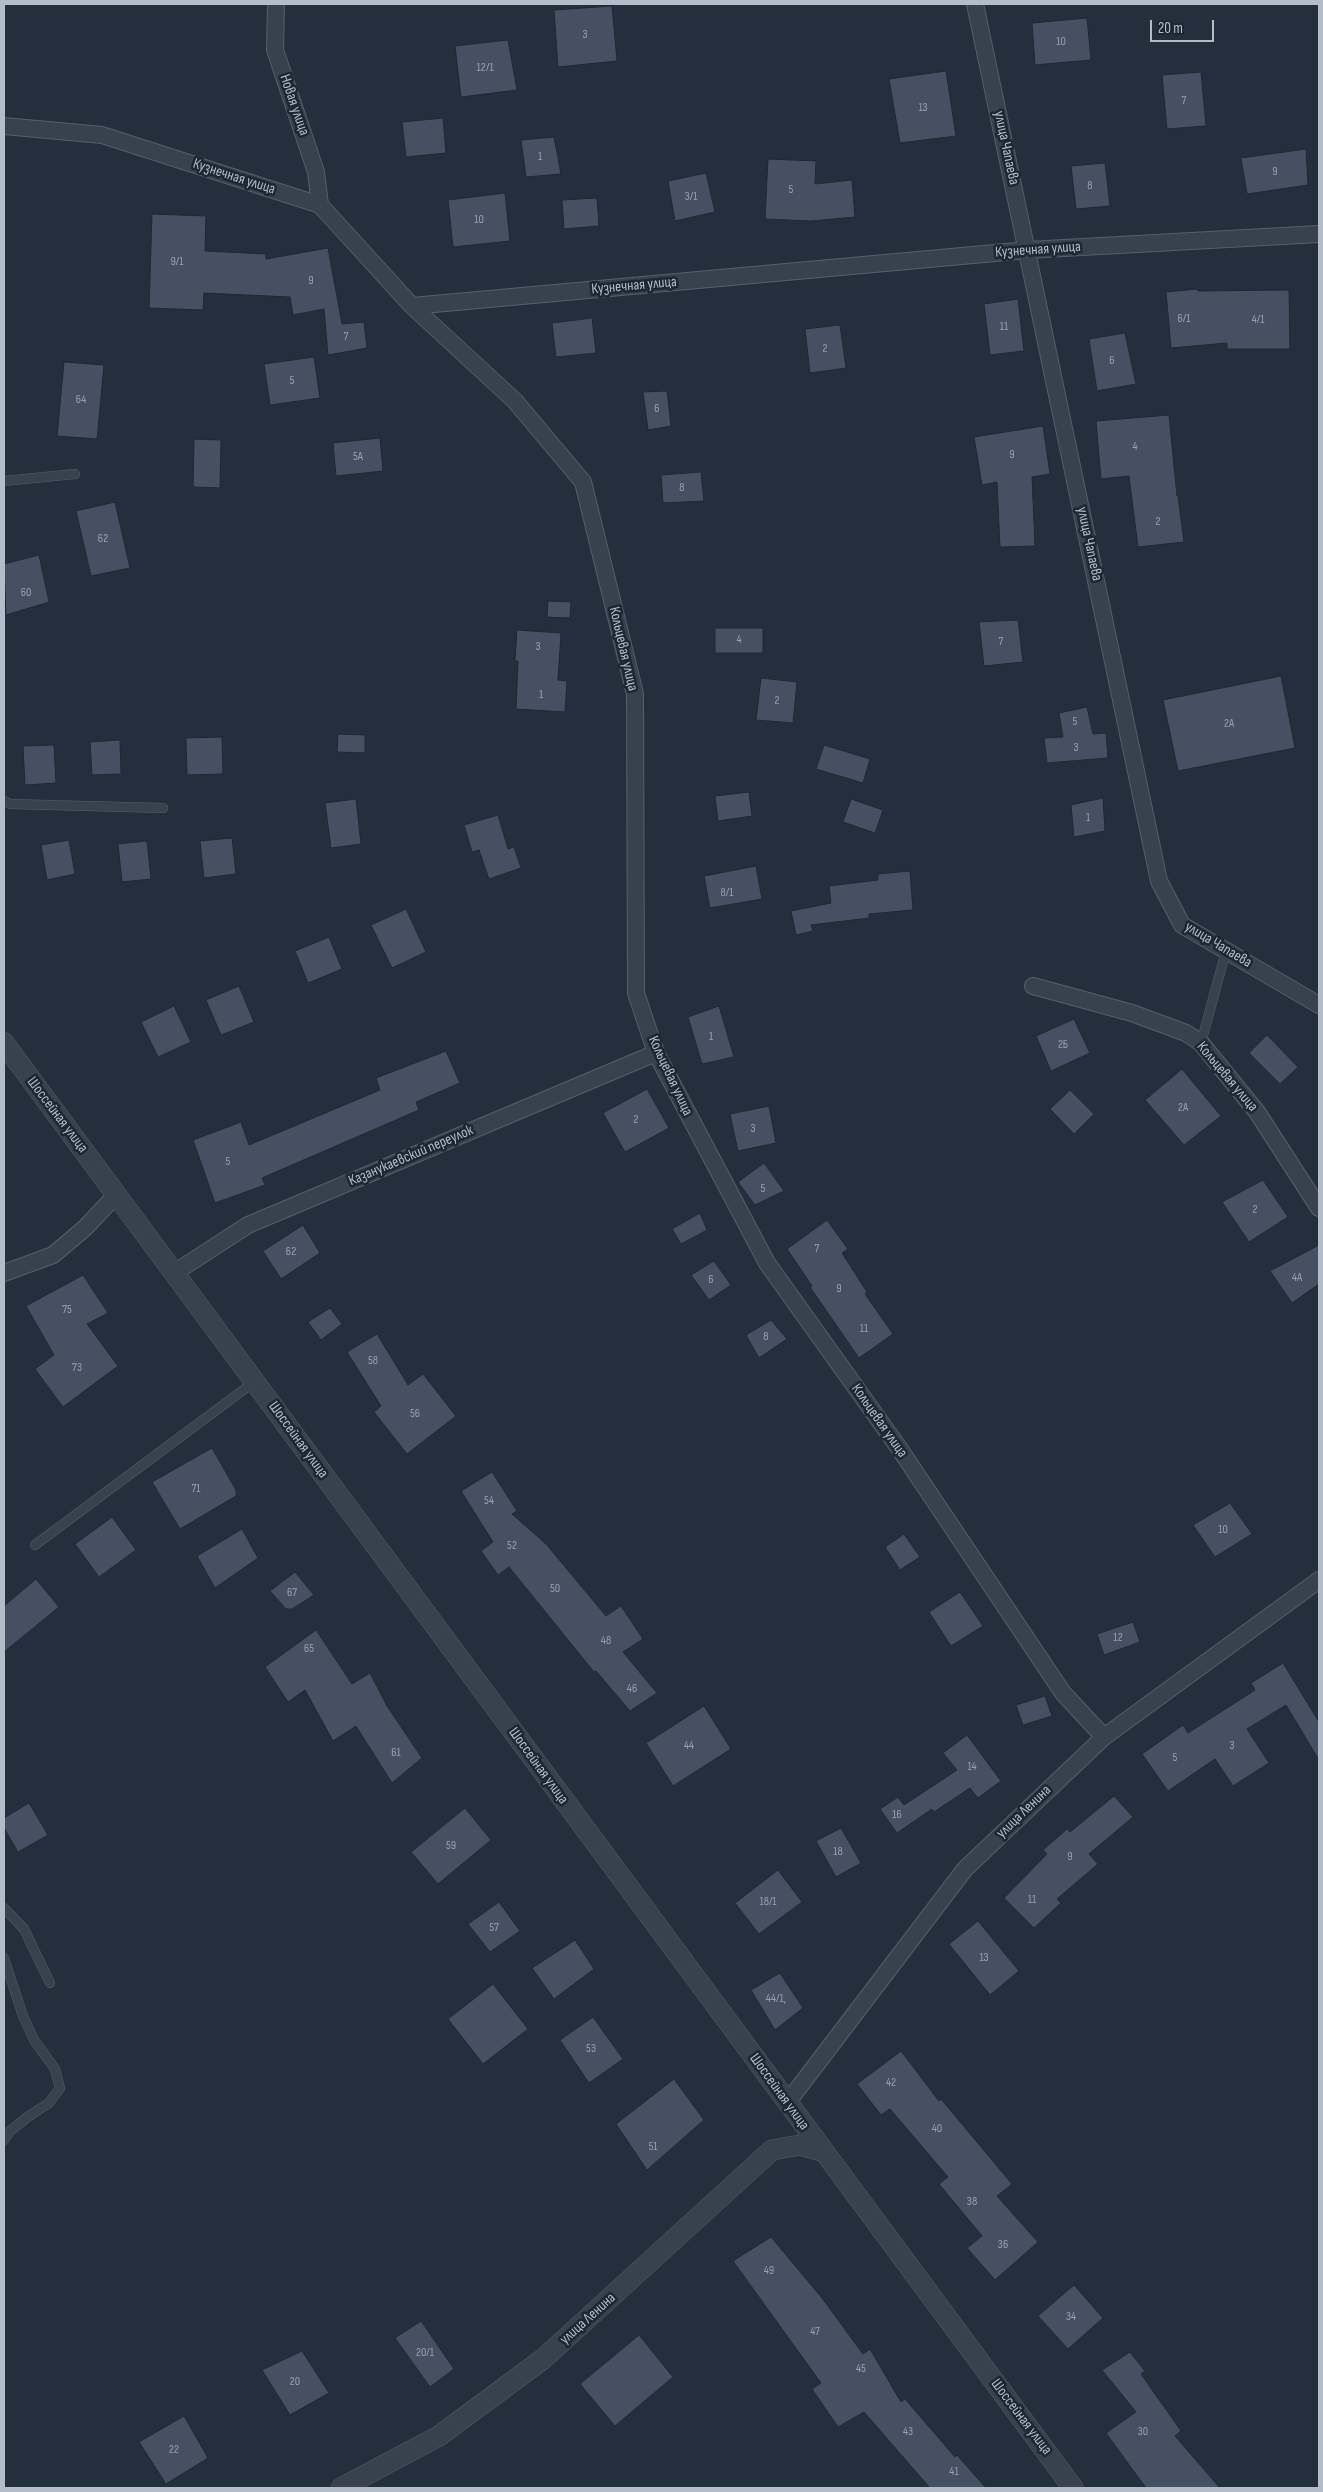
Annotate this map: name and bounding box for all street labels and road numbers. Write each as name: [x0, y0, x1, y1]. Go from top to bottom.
street label: Новая улица: [275, 72, 313, 138]
street label: улица Чапаева: [989, 109, 1023, 187]
street label: Кузнечная улица: [191, 155, 277, 199]
street label: Кузнечная улица: [995, 238, 1081, 262]
street label: Кузнечная улица: [591, 273, 677, 299]
street label: улица Чапаева: [1072, 505, 1106, 583]
street label: Кольцевая улица: [605, 605, 641, 693]
street label: улица Чапаева: [1181, 918, 1255, 972]
street label: Кольцевая улица: [644, 1033, 696, 1119]
street label: Кольцевая улица: [1193, 1038, 1261, 1116]
street label: Шоссейная улица: [23, 1074, 91, 1156]
street label: Казанукаевский переулок: [346, 1122, 476, 1190]
street label: Кольцевая улица: [847, 1381, 911, 1461]
street label: Шоссейная улица: [264, 1398, 332, 1482]
street label: Шоссейная улица: [504, 1724, 572, 1808]
street label: улица Ленина: [993, 1782, 1055, 1842]
street label: Шоссейная улица: [745, 2050, 813, 2134]
street label: улица Ленина: [556, 2289, 620, 2349]
street label: Шоссейная улица: [987, 2376, 1055, 2458]

